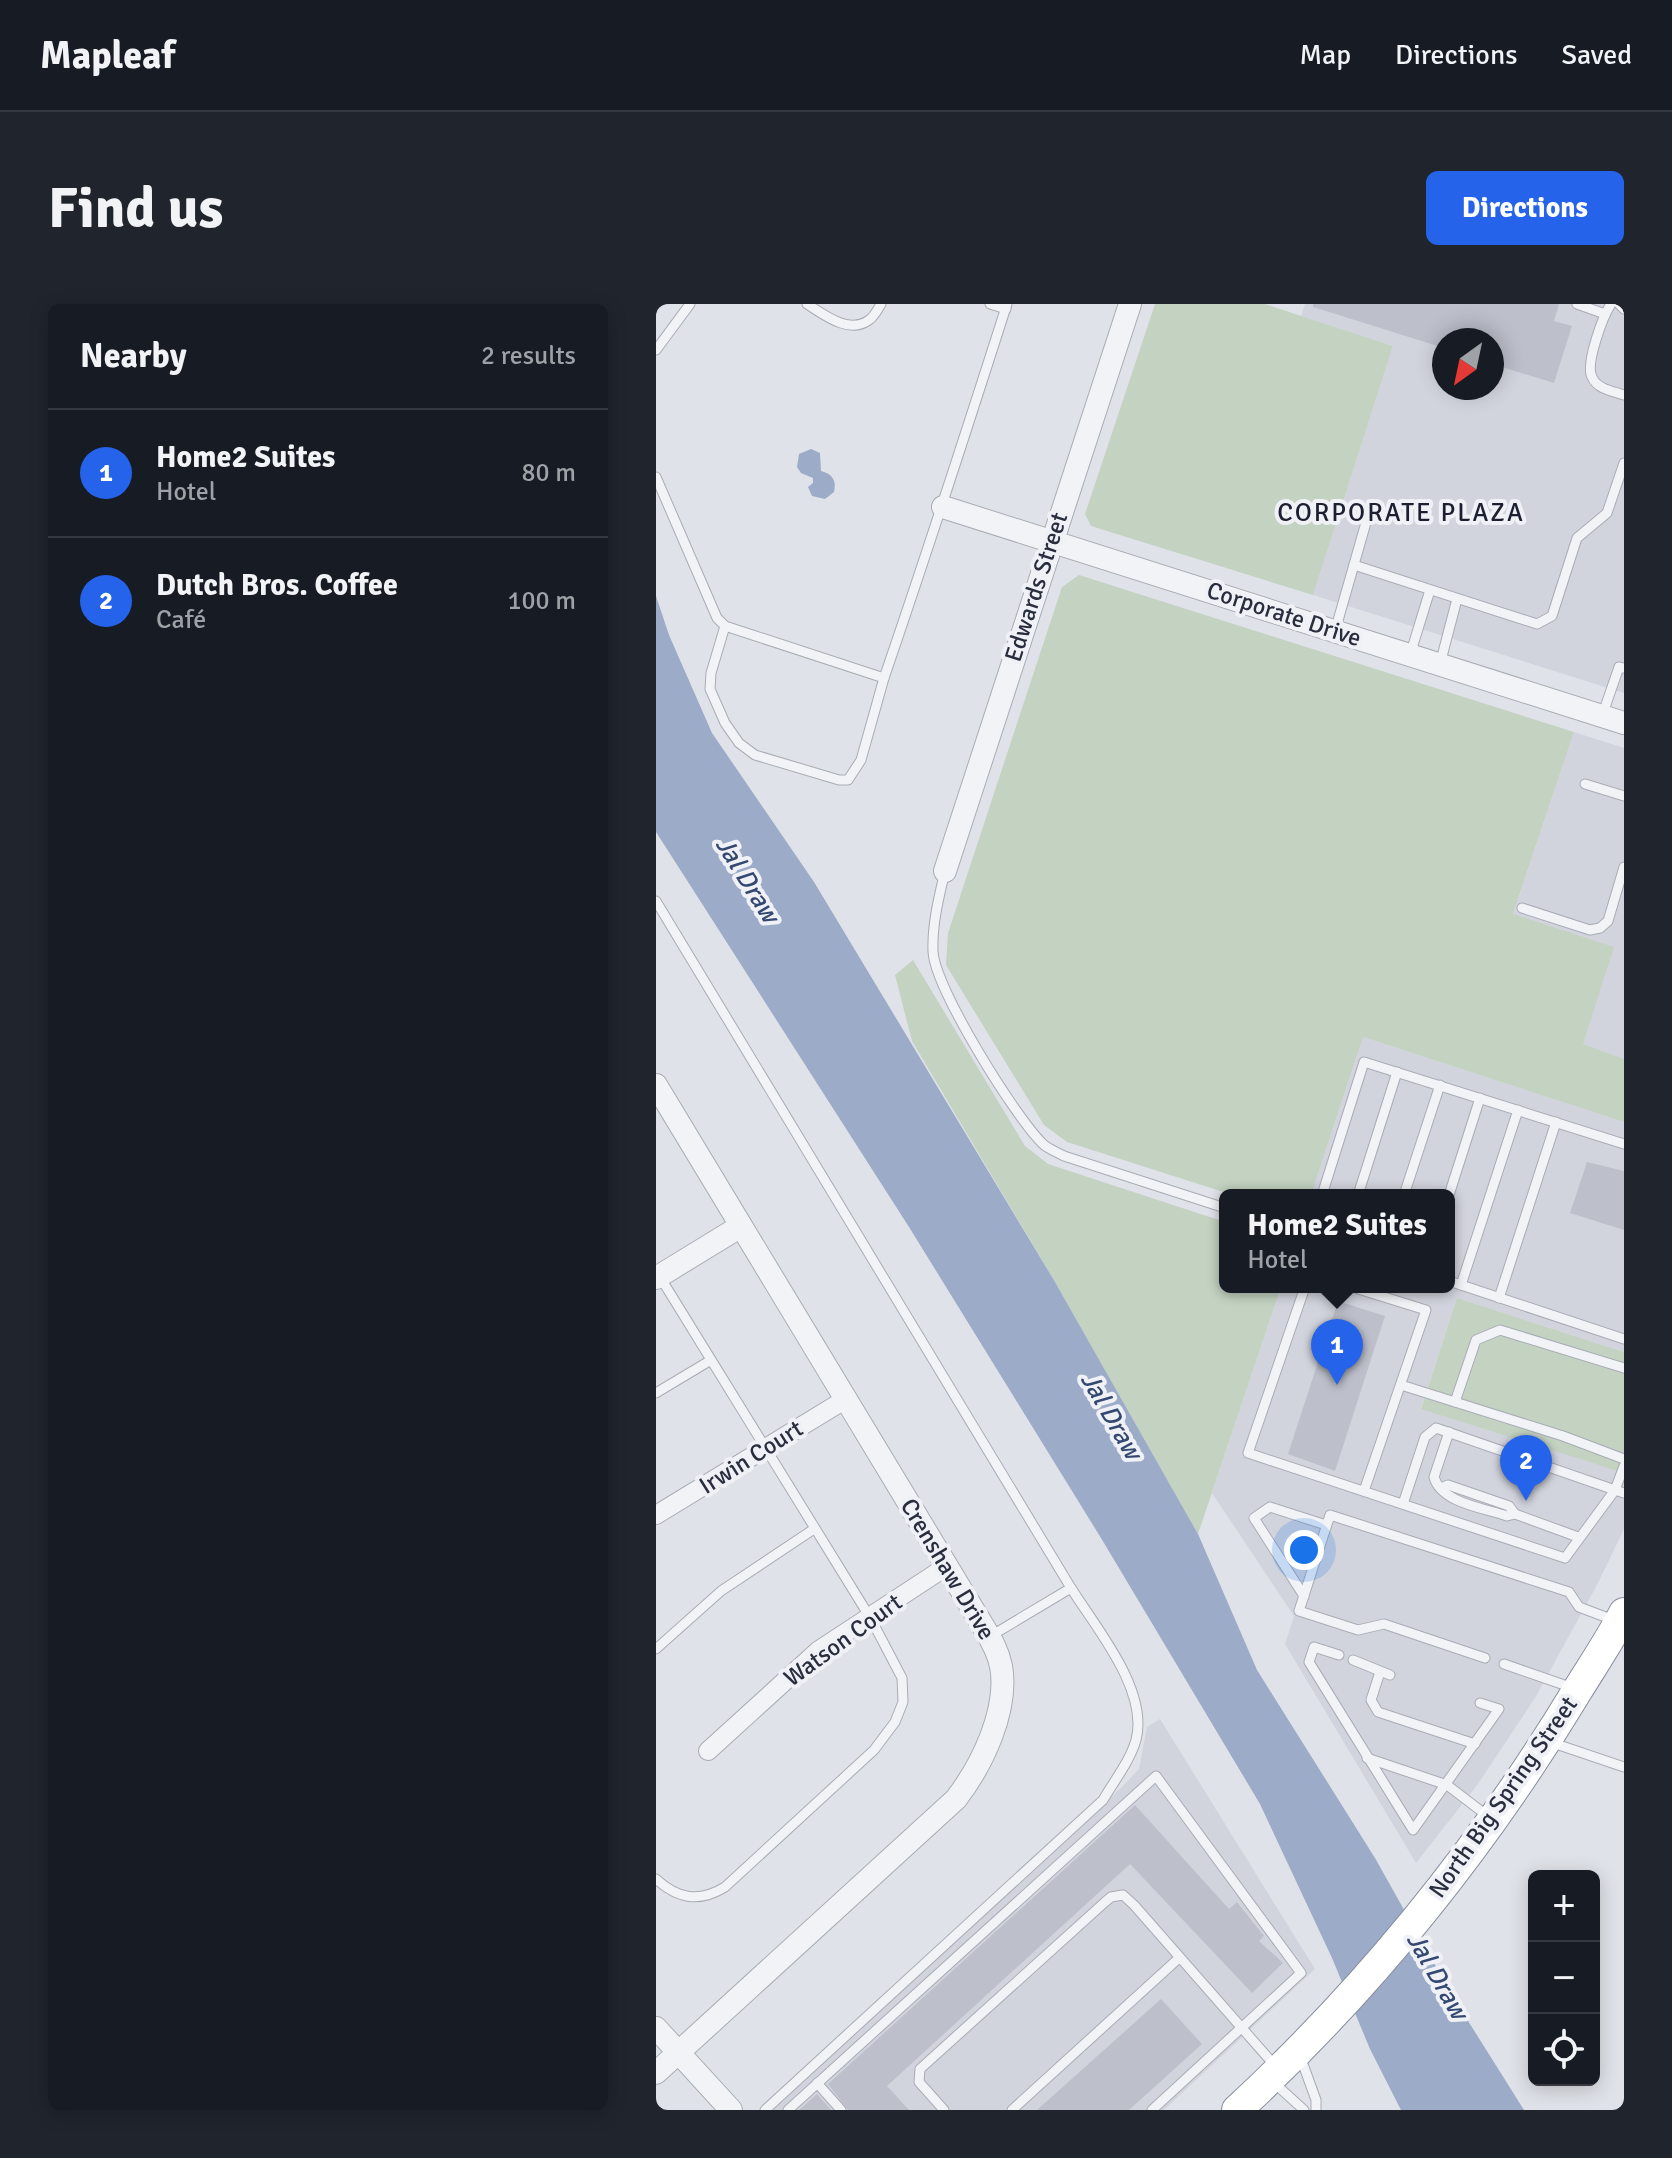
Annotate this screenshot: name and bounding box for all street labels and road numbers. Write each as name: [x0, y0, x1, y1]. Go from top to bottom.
street label: Edwards Street: [998, 509, 1074, 665]
street label: Corporate Drive: [1203, 575, 1365, 653]
street label: Irwin Court: [694, 1413, 808, 1501]
street label: Crenshaw Drive: [894, 1493, 1002, 1645]
street label: Watson Court: [778, 1587, 908, 1693]
street label: North Big Spring Street: [1422, 1690, 1584, 1904]

